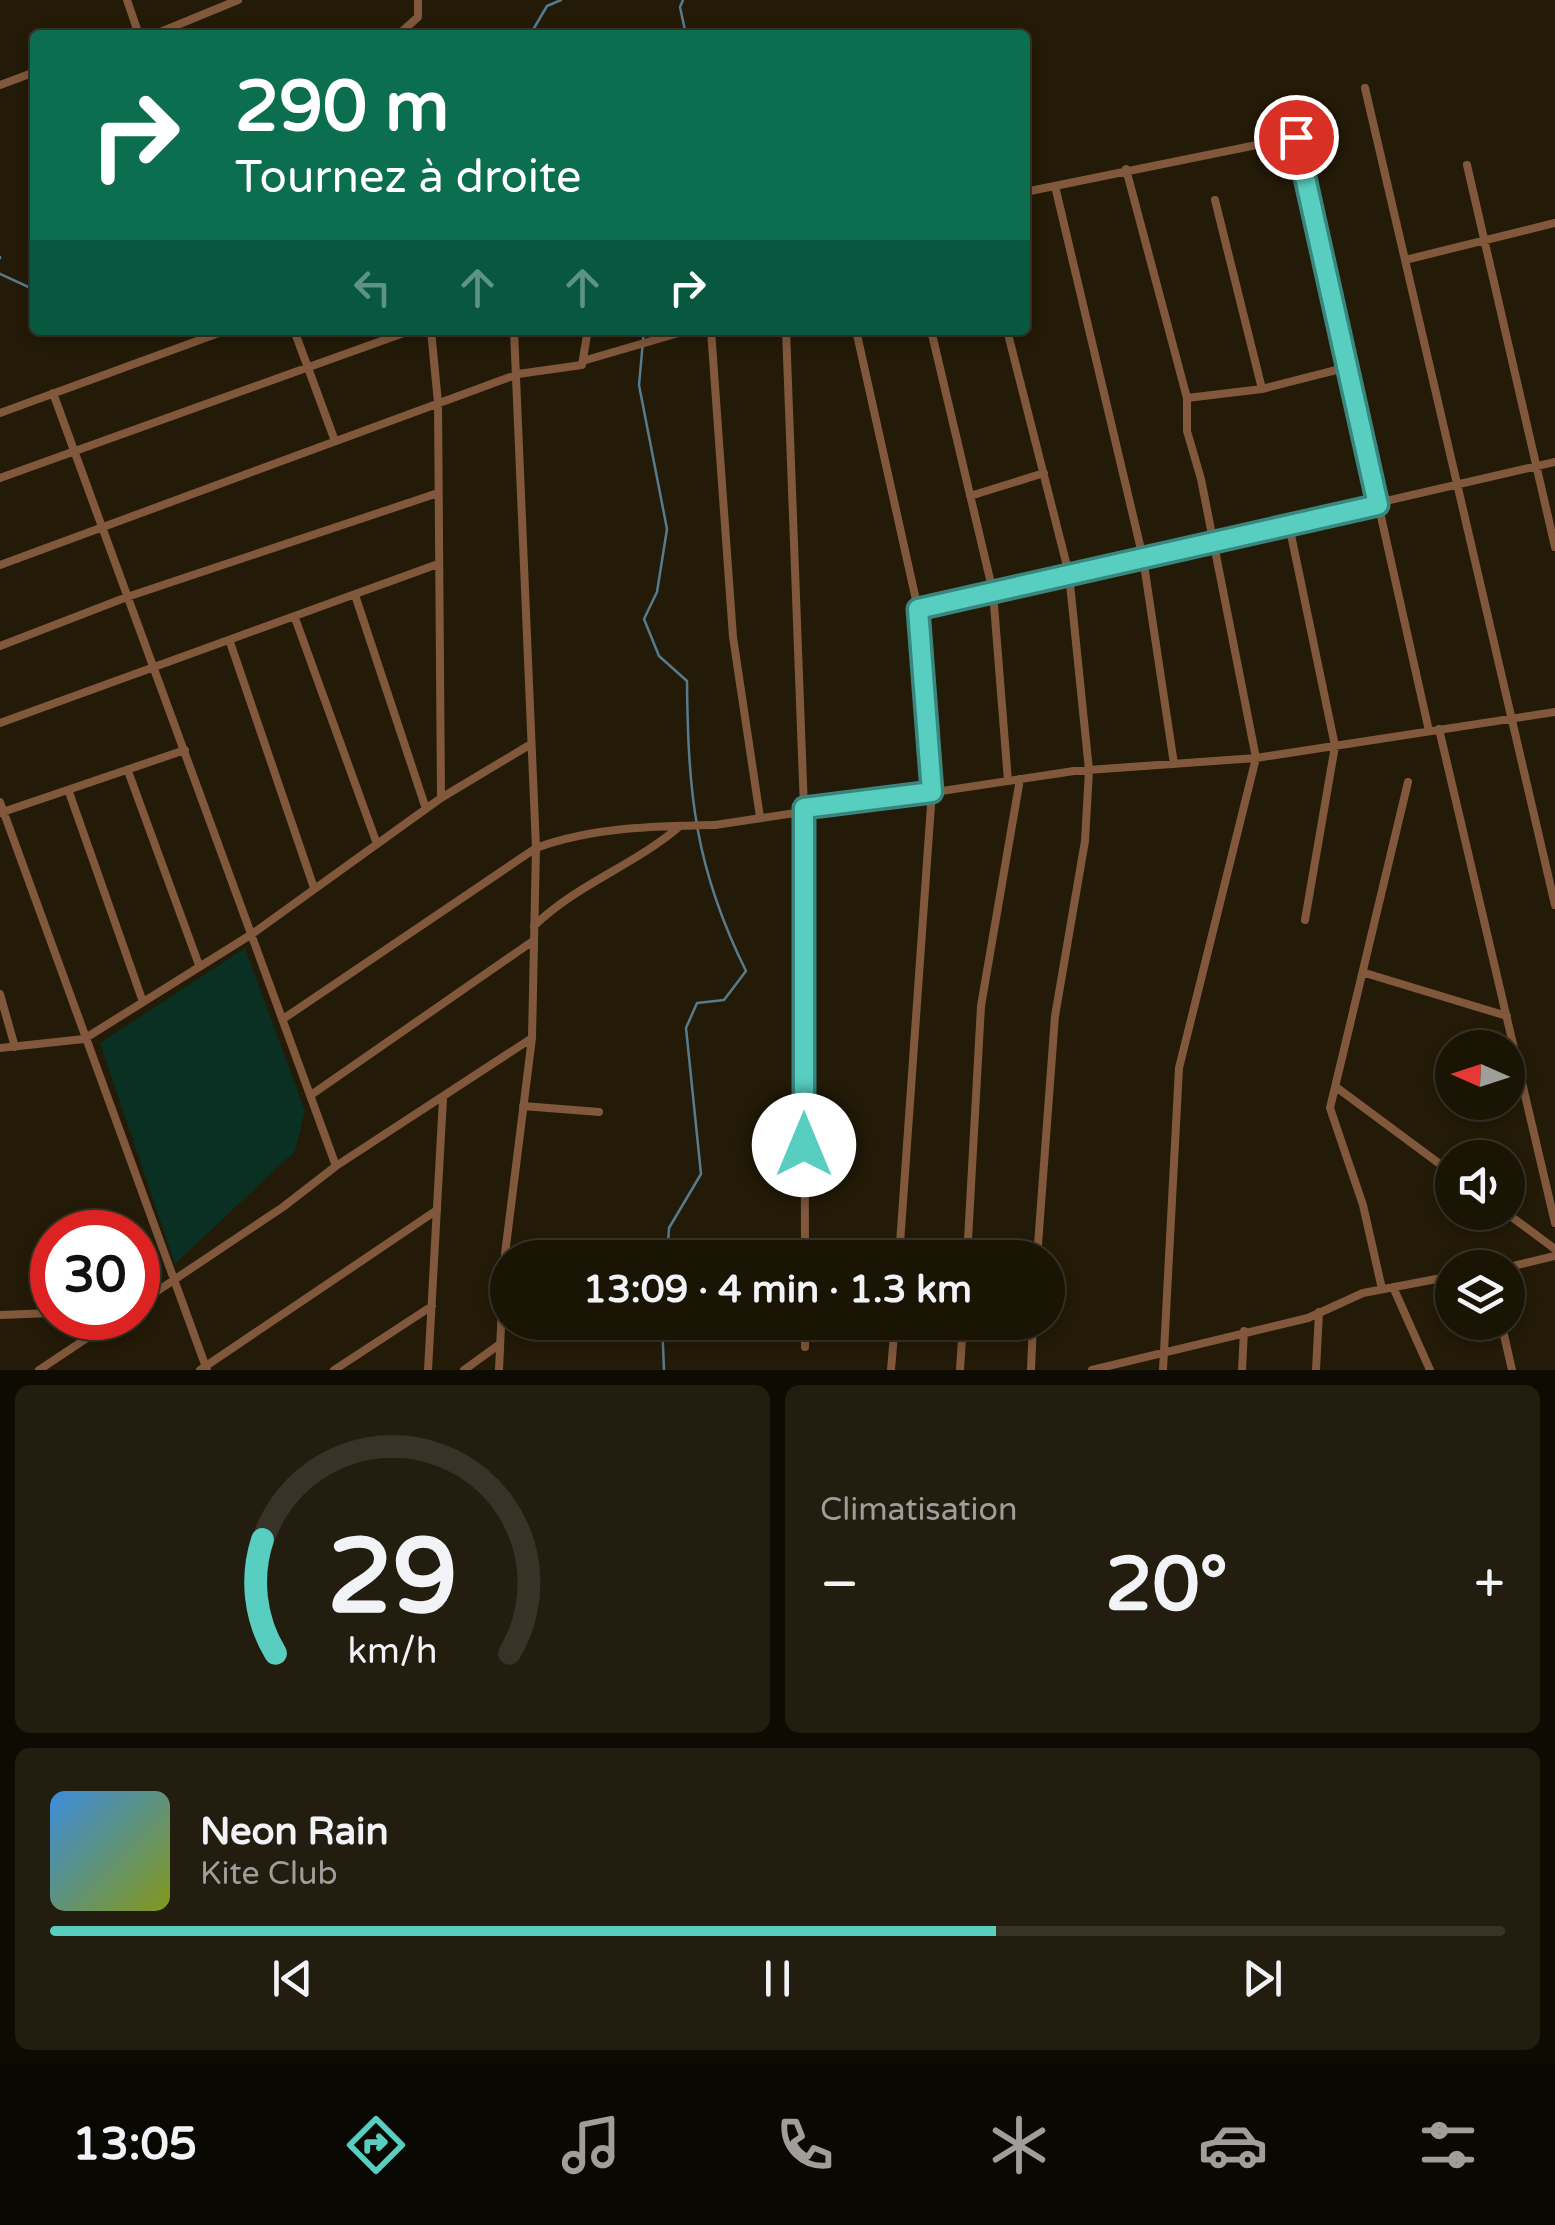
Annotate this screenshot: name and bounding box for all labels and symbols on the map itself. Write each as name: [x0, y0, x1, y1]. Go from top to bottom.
pin: [1254, 95, 1339, 180]
north arrow: [1435, 1030, 1525, 1120]
position arrow: [752, 1093, 856, 1197]
speed limit sign: 30: [30, 1210, 160, 1340]

